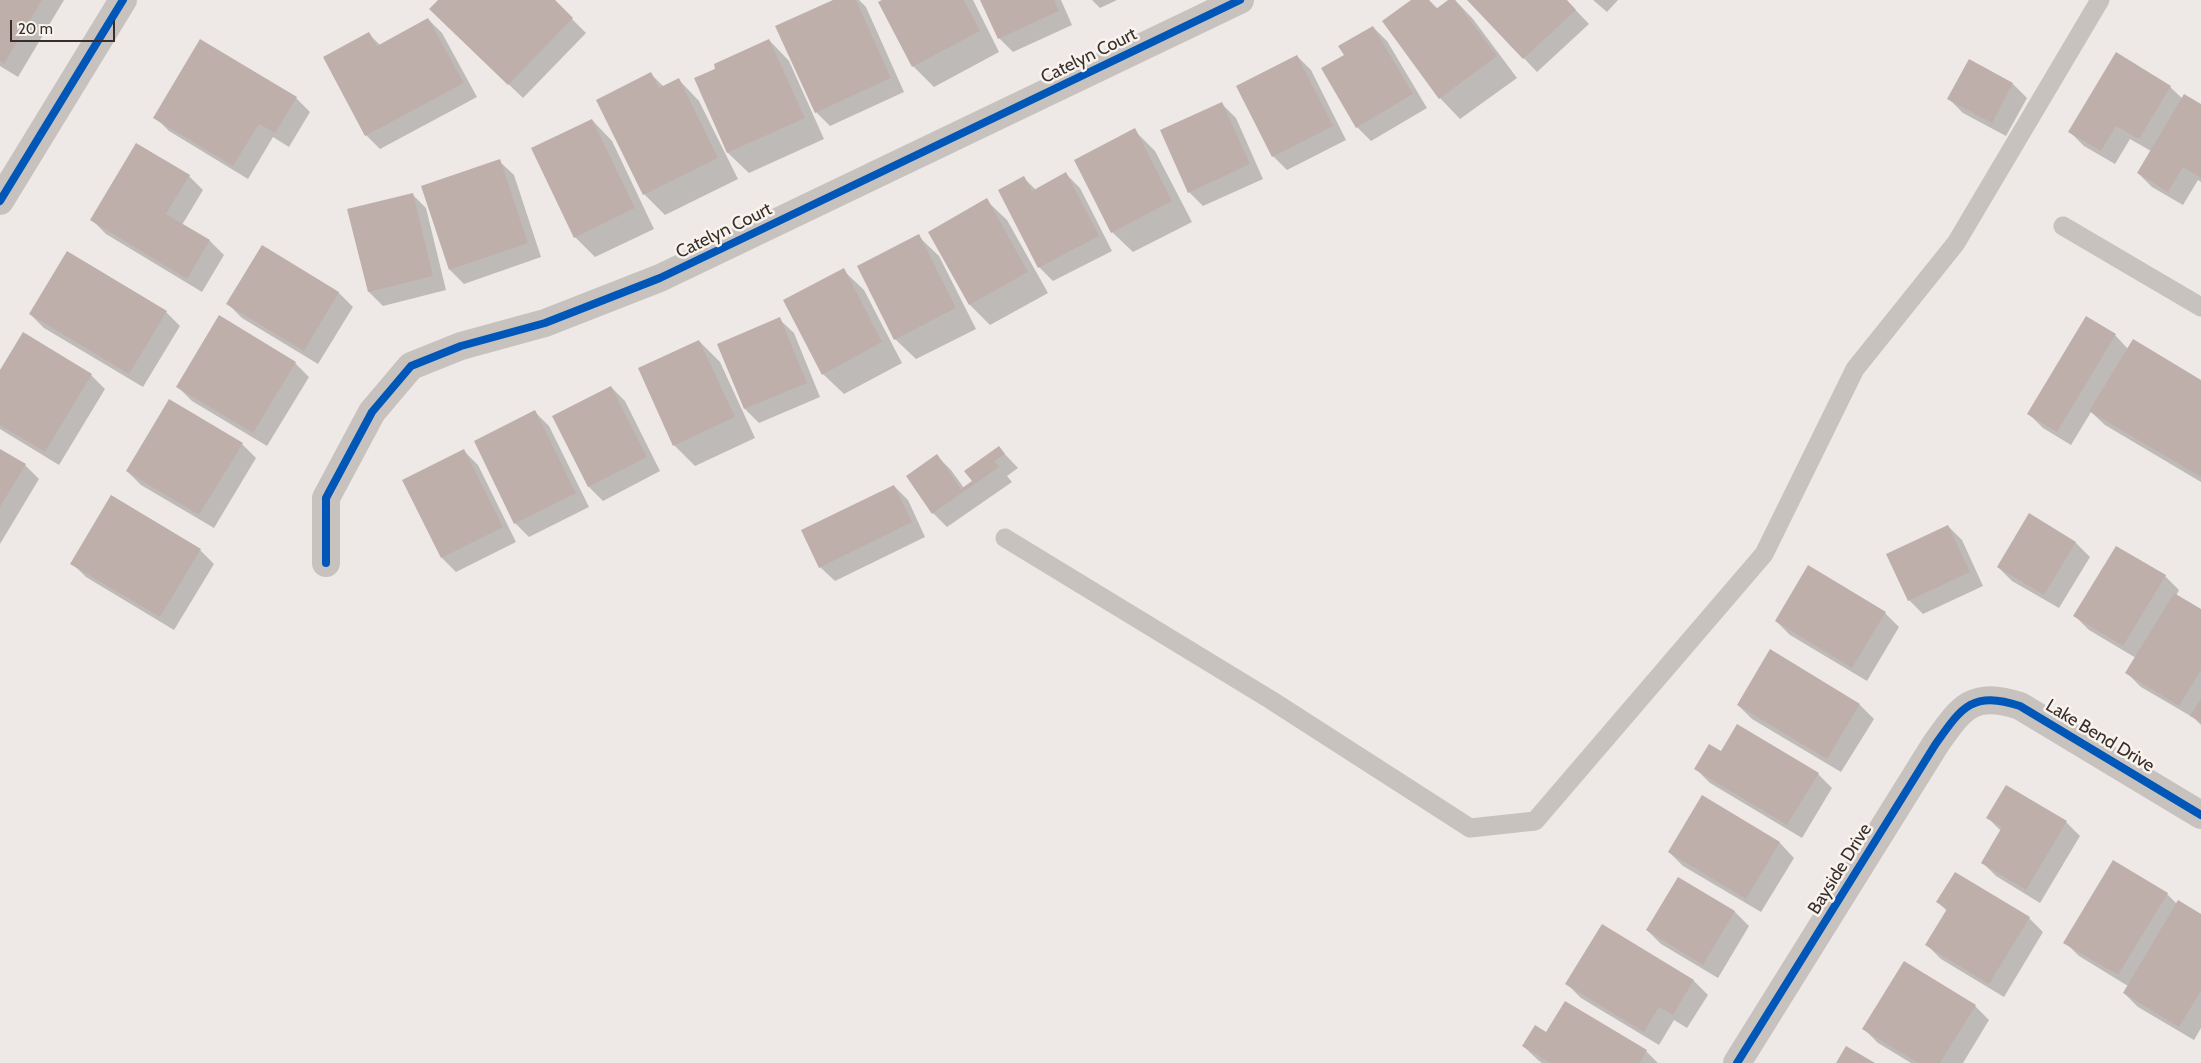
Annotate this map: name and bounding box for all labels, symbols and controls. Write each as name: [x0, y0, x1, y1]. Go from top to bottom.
scale bar: [12, 10, 118, 42]
text: 20 m: [18, 20, 53, 38]
street label: Catelyn Court: [1038, 23, 1140, 89]
street label: Catelyn Court: [673, 198, 775, 264]
street label: Lake Bend Drive: [2042, 695, 2158, 777]
street label: Bayside Drive: [1804, 820, 1876, 918]

